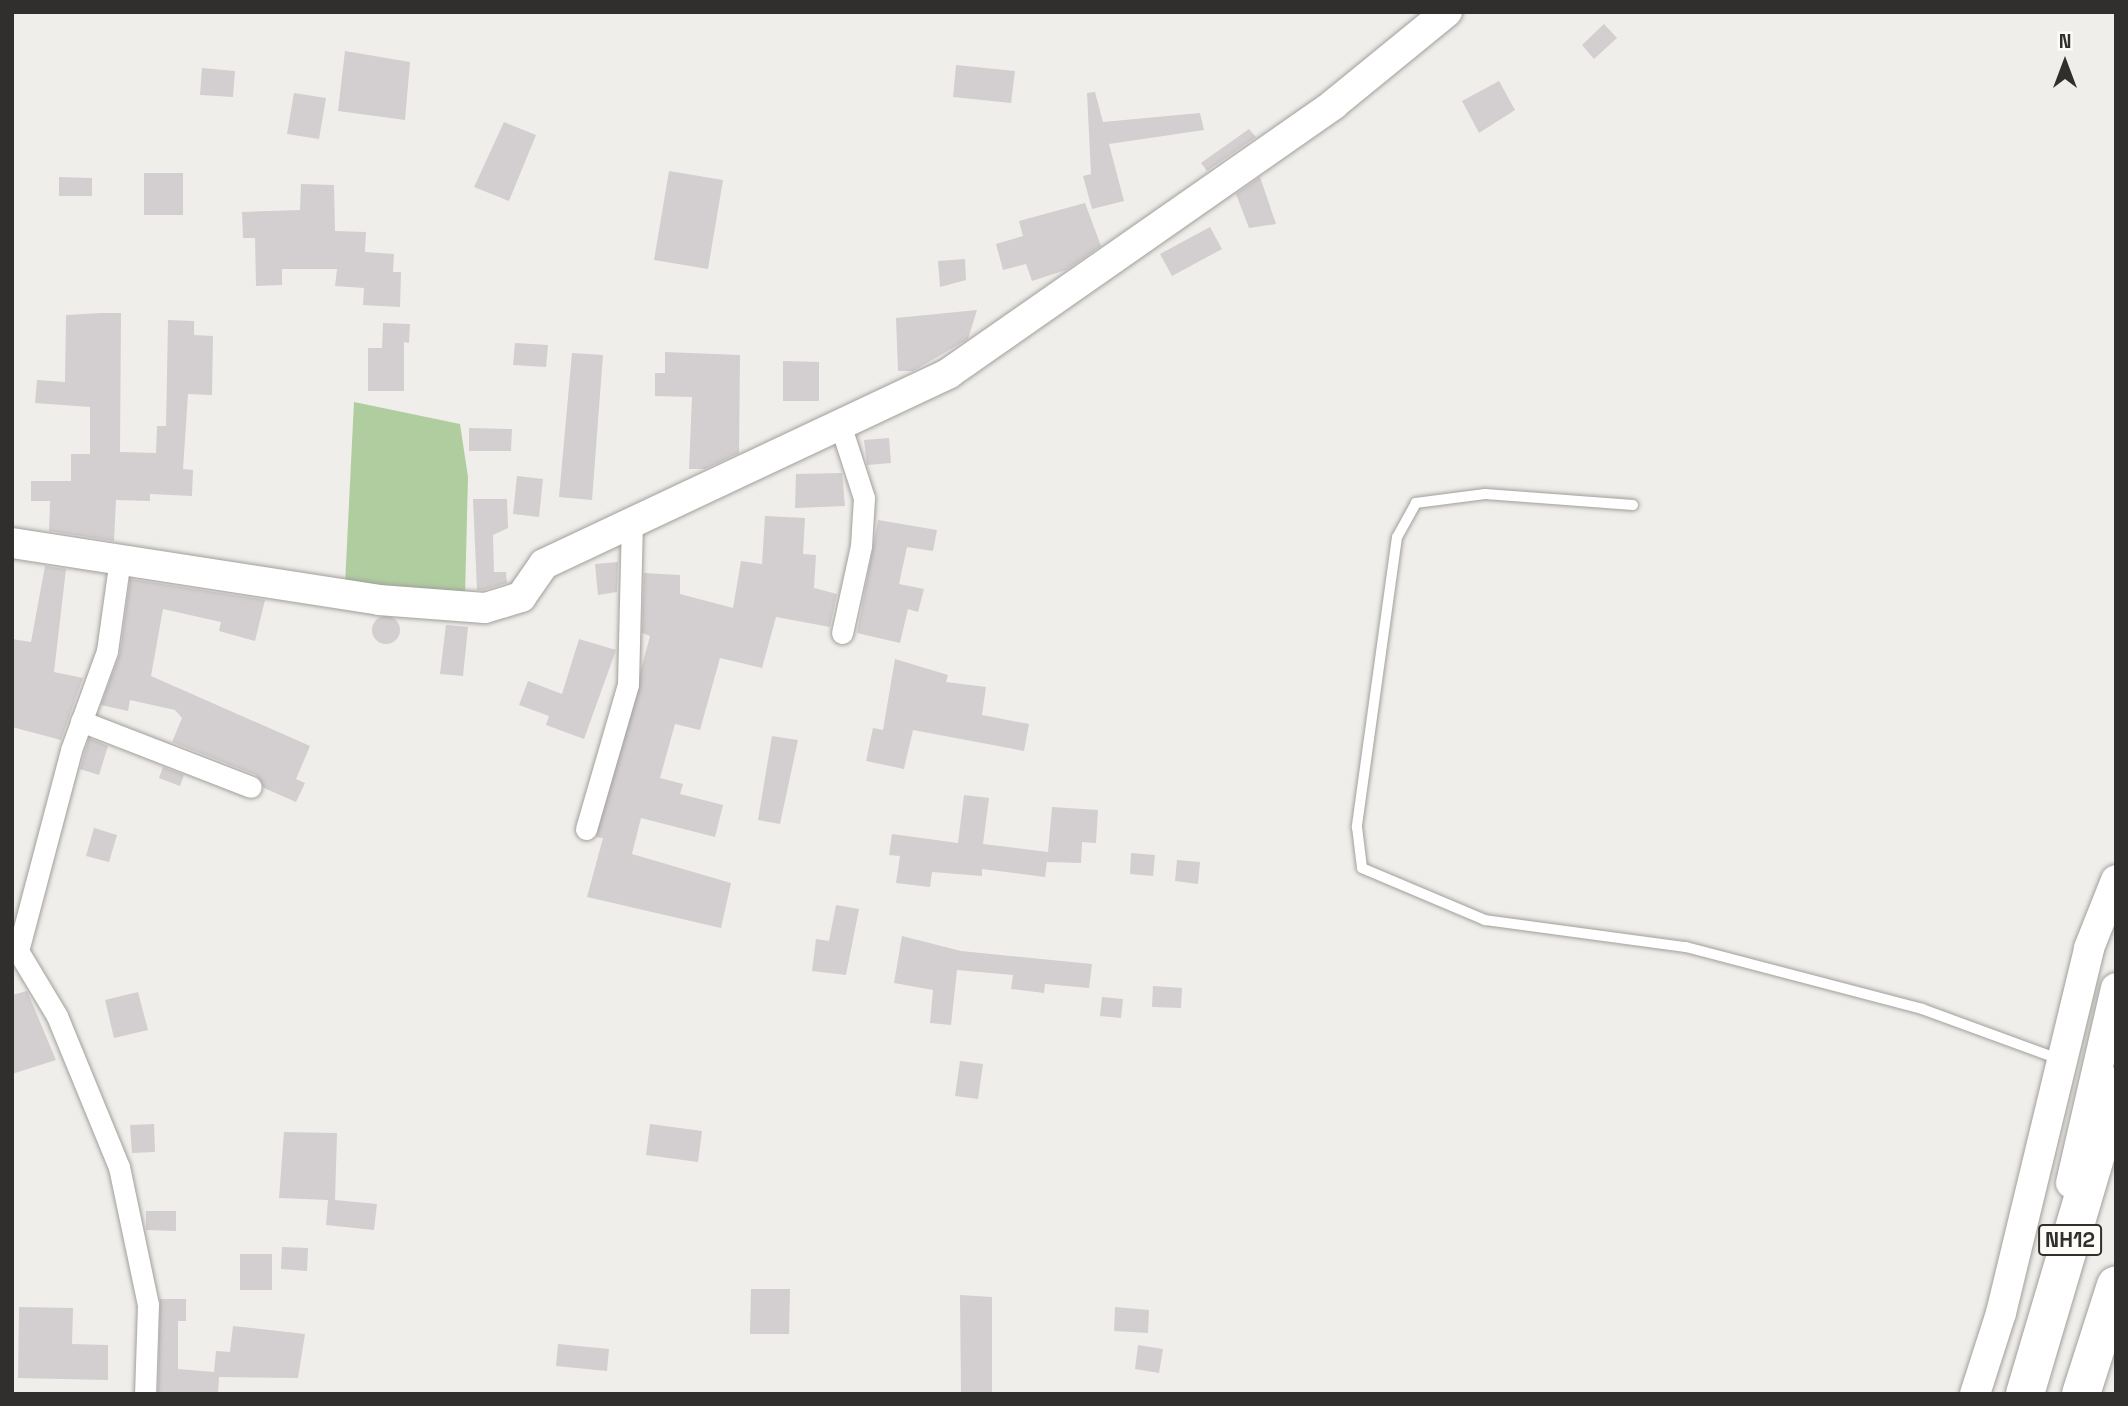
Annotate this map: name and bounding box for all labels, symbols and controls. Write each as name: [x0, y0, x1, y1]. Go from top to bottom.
north arrow: [2030, 28, 2100, 98]
text: N: [2059, 29, 2071, 54]
road number: NH12: [2037, 1222, 2103, 1258]

